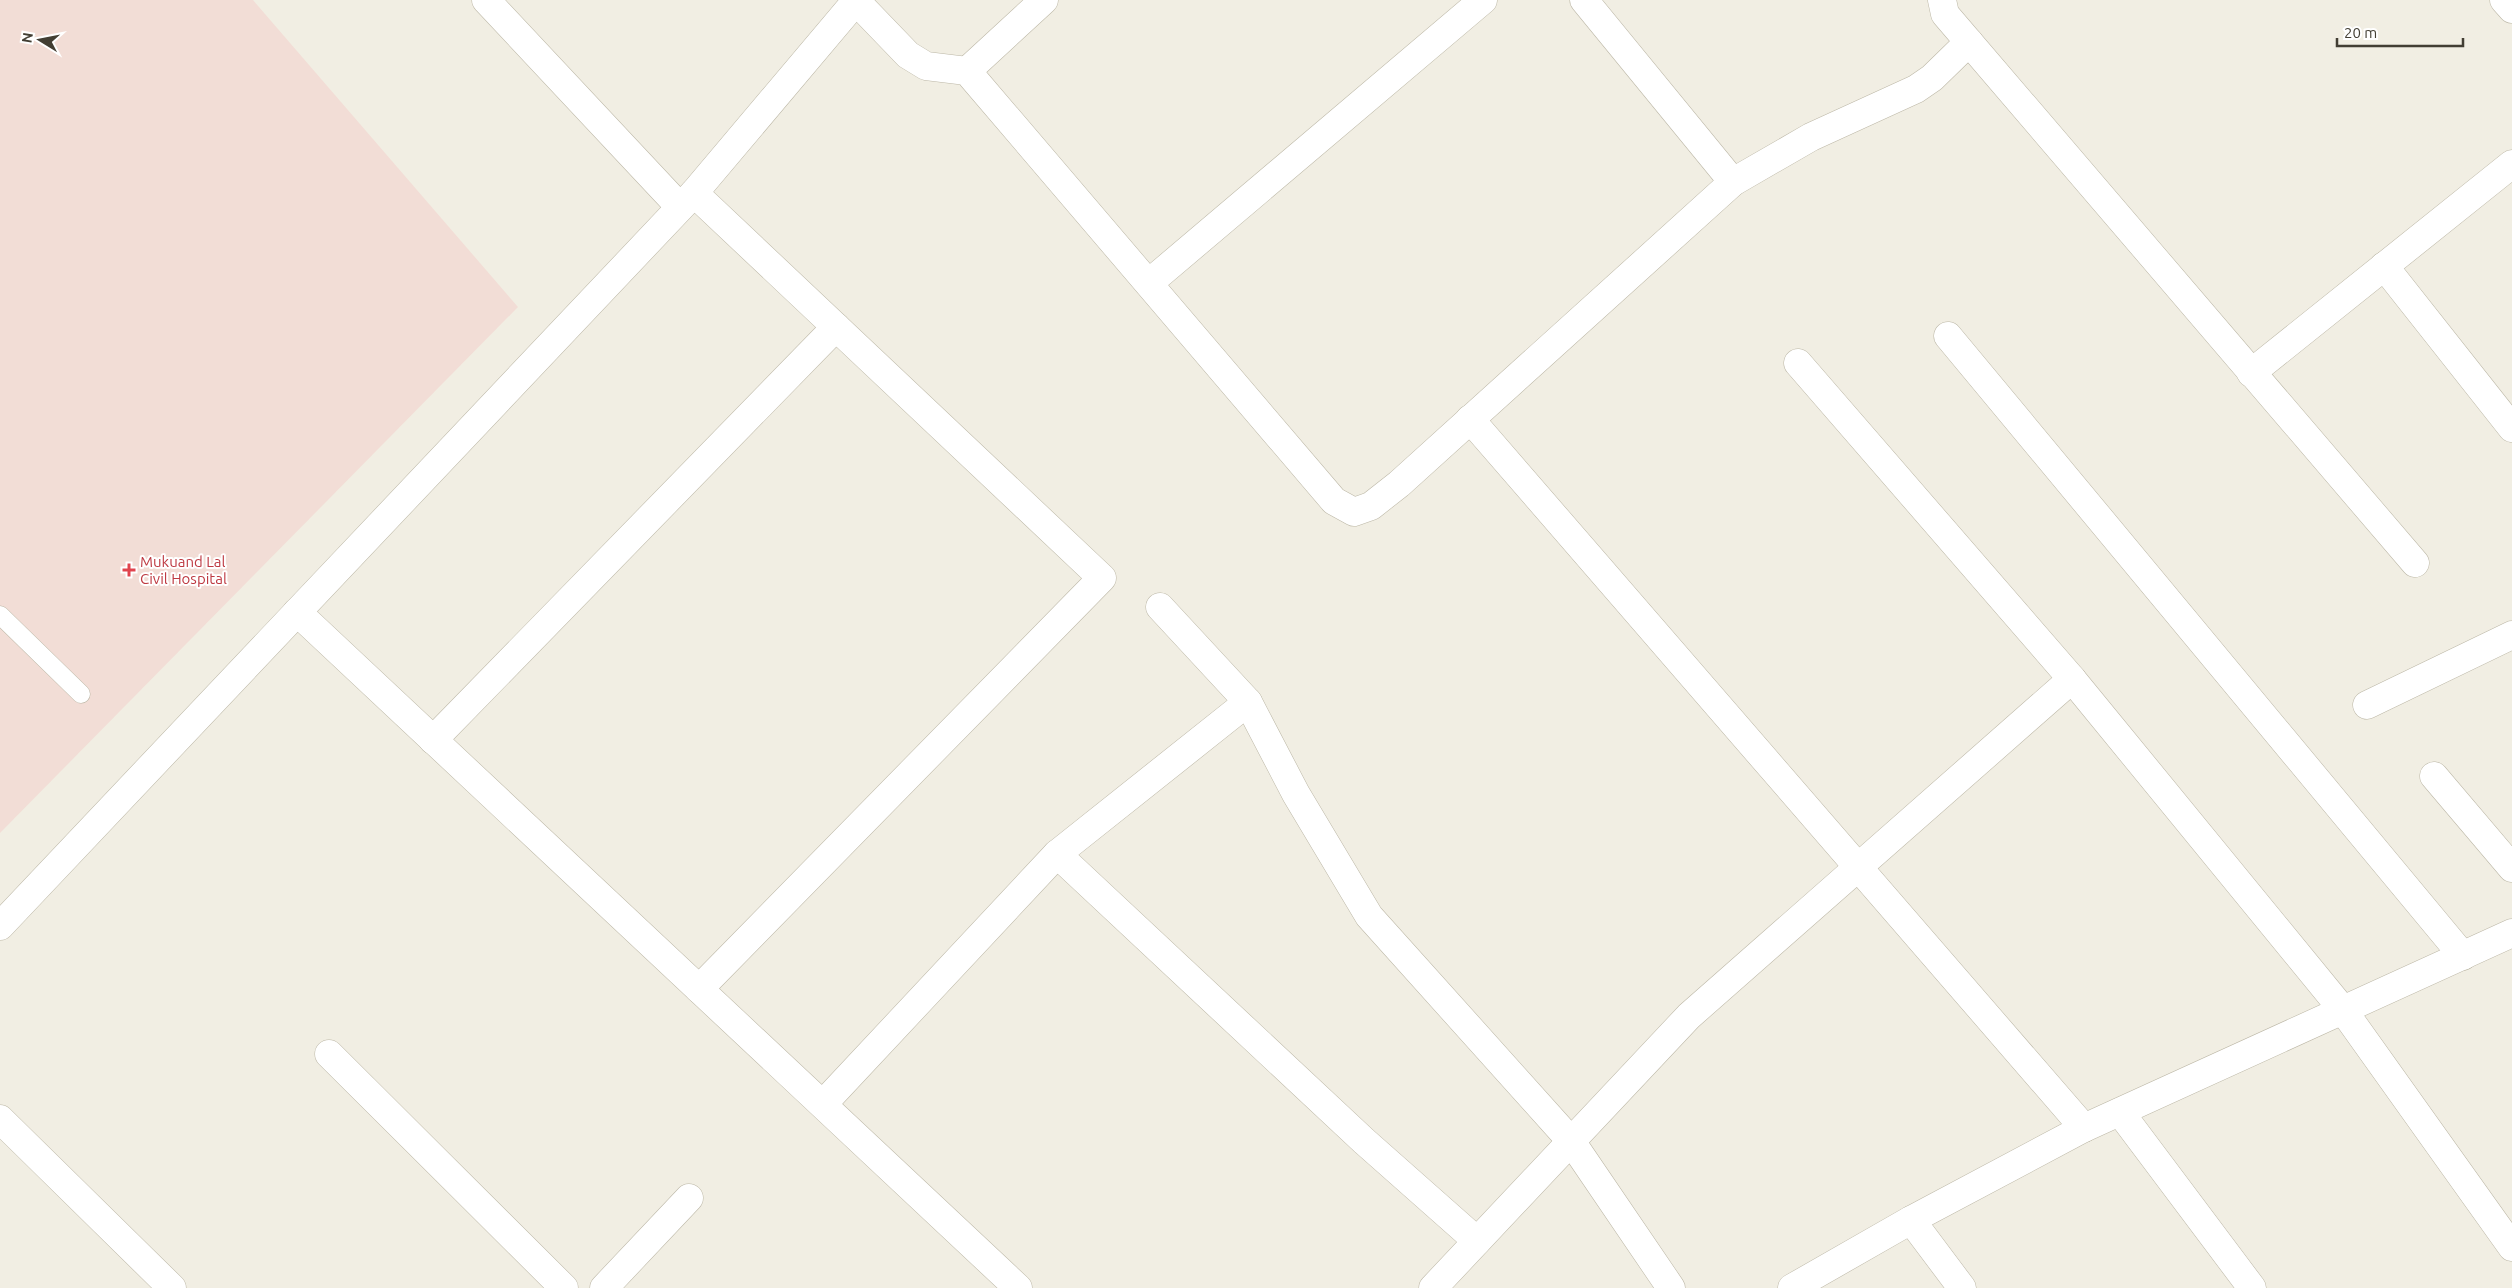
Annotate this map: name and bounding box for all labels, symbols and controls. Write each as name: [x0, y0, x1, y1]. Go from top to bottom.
north arrow: [15, 15, 65, 65]
scale bar: [2337, 15, 2463, 47]
text: 20 m: [2344, 24, 2377, 41]
text: N: [18, 31, 36, 44]
place label: Mukuand Lal Civil Hospital: [140, 553, 227, 587]
marker: Mukuand Lal Civil Hospital: [122, 563, 136, 577]

